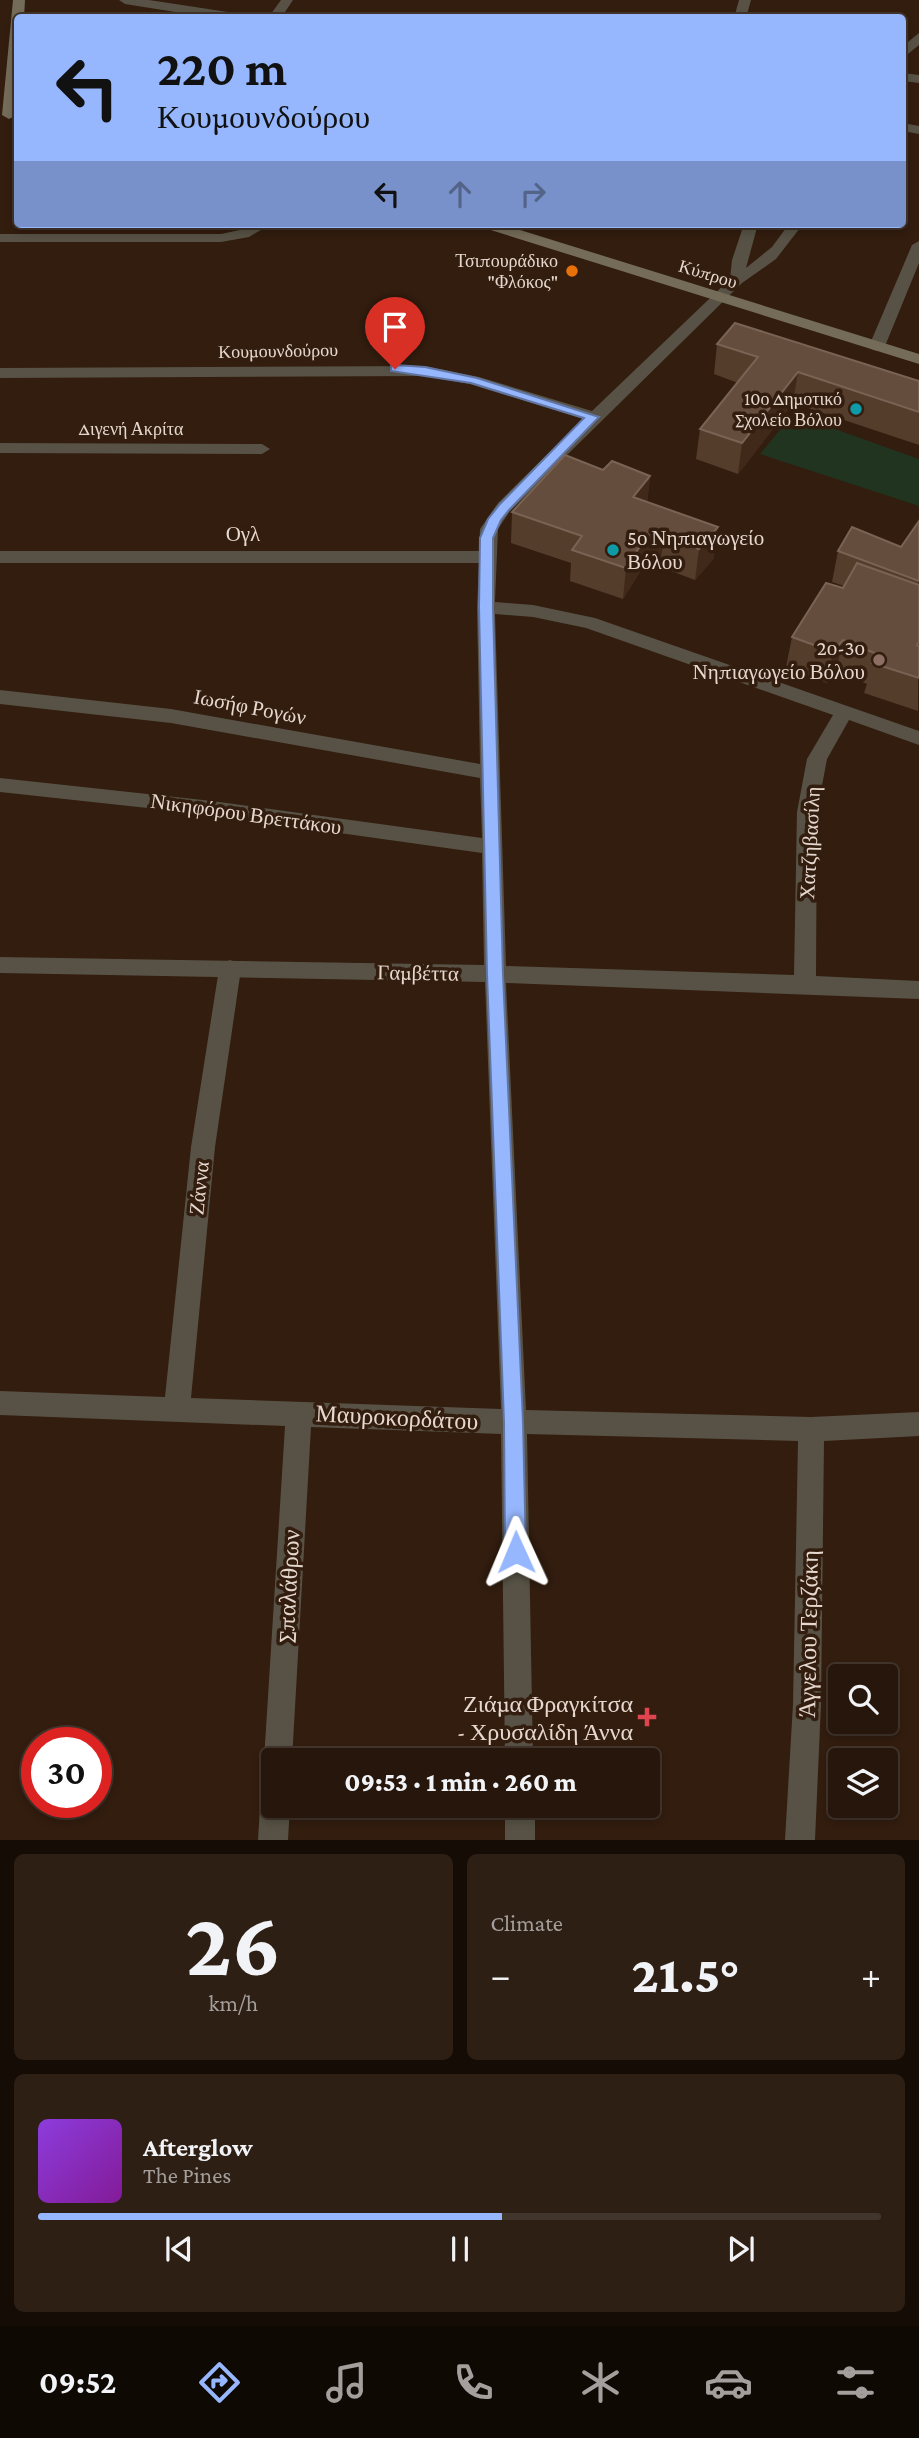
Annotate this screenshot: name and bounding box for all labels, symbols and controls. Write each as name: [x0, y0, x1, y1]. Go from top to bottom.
text: 220 m: [157, 41, 287, 96]
icon: left: [42, 42, 133, 133]
text: Κουμουνδούρου: [157, 99, 370, 135]
icon: left: [368, 175, 406, 213]
icon: ahead: [441, 175, 479, 213]
icon: right: [514, 175, 552, 213]
place label: Τσιπουράδικο "Φλόκος": [455, 251, 558, 292]
street label: Κύπρου: [676, 256, 740, 292]
marker: Τσιπουράδικο "Φλόκος": [564, 263, 580, 279]
pin: [365, 297, 425, 369]
icon: arrive: [376, 308, 414, 346]
street label: Κουμουνδούρου: [218, 340, 338, 362]
place label: 10ο Δημοτικό Σχολείο Βόλου: [736, 389, 842, 430]
marker: 10ο Δημοτικό Σχολείο Βόλου: [848, 401, 864, 417]
street label: Διγενή Ακρίτα: [79, 419, 184, 439]
street label: Ογλ: [226, 522, 261, 546]
place label: 5ο Νηπιαγωγείο Βόλου: [627, 526, 764, 574]
marker: 5ο Νηπιαγωγείο Βόλου: [605, 542, 621, 558]
place label: 2ο-3ο Νηπιαγωγείο Βόλου: [693, 636, 865, 684]
marker: 2ο-3ο Νηπιαγωγείο Βόλου: [871, 652, 887, 668]
street label: Ιωσήφ Ρογών: [192, 684, 308, 730]
street label: Χατζηβασίλη: [795, 786, 825, 900]
street label: Νικηφόρου Βρεττάκου: [149, 789, 343, 839]
street label: Γαμβέττα: [377, 960, 459, 986]
street label: Ζάννα: [184, 1160, 214, 1216]
street label: Μαυροκορδάτου: [315, 1399, 479, 1435]
position arrow: [479, 1515, 553, 1589]
street label: Σπαλάθρων: [272, 1529, 304, 1643]
street label: Άγγελου Τερζάκη: [793, 1550, 823, 1718]
map controls: [828, 1664, 898, 1818]
button: search: [828, 1664, 898, 1734]
place label: Ζιάμα Φραγκίτσα - Χρυσαλίδη Άννα: [457, 1690, 633, 1745]
marker: Ζιάμα Φραγκίτσα - Χρυσαλίδη Άννα: [639, 1709, 655, 1725]
speed limit sign: 30: [21, 1727, 112, 1818]
button: layers: [828, 1748, 898, 1818]
text: 09:53 · 1 min · 260 m: [344, 1768, 577, 1797]
text: 26: [185, 1893, 281, 1995]
text: Climate: [491, 1910, 563, 1936]
text: 21.5°: [632, 1945, 740, 2003]
text: −: [491, 1954, 511, 1996]
text: +: [861, 1954, 881, 1996]
text: km/h: [208, 1990, 258, 2016]
text: Afterglow: [143, 2133, 253, 2162]
text: The Pines: [143, 2162, 231, 2188]
icon: previous: [160, 2230, 198, 2268]
icon: pause: [441, 2230, 479, 2268]
icon: next: [722, 2230, 760, 2268]
icon: directions: [195, 2358, 244, 2407]
icon: music: [322, 2358, 371, 2407]
icon: phone: [449, 2358, 498, 2407]
icon: climate: [576, 2358, 625, 2407]
icon: car: [704, 2358, 753, 2407]
icon: filters: [831, 2358, 880, 2407]
text: 09:52: [39, 2364, 116, 2400]

